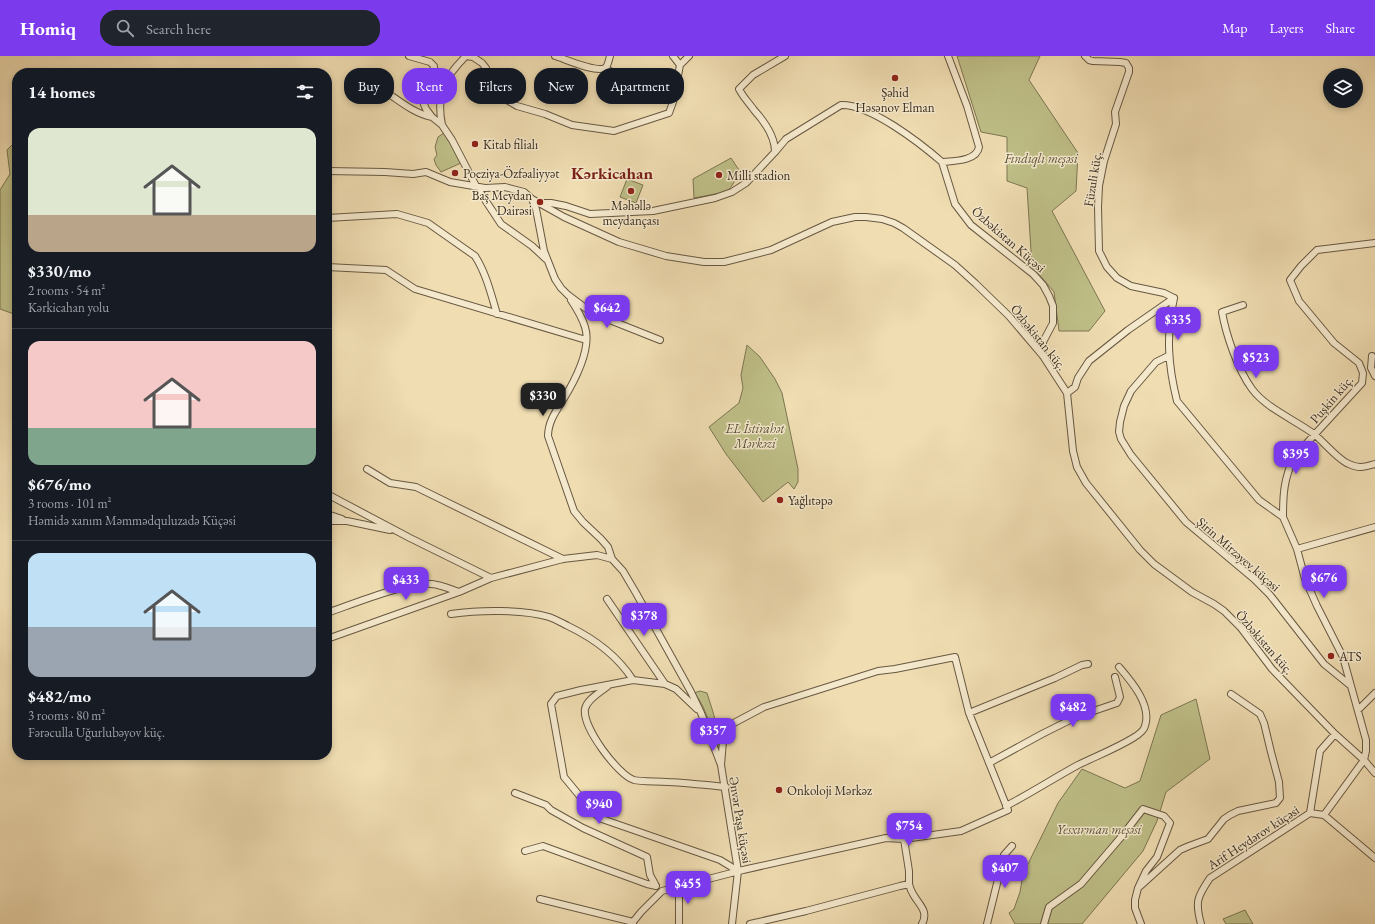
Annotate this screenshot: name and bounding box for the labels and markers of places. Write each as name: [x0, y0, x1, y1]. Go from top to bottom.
marker: Şəhid Həsənov Elman: [890, 73, 900, 83]
place label: Şəhid Həsənov Elman: [855, 84, 935, 116]
place label: Kitab filialı: [483, 136, 538, 153]
marker: Kitab filialı: [470, 139, 480, 149]
place label: Poeziya-Özfəaliyyət: [463, 165, 559, 182]
place label: Milli stadion: [727, 167, 791, 184]
marker: Poeziya-Özfəaliyyət: [450, 168, 460, 178]
marker: Milli stadion: [714, 170, 724, 180]
marker: Məhəllə meydançası: [626, 186, 636, 196]
place label: Baş Meydan Dairəsi: [472, 187, 532, 219]
marker: Baş Meydan Dairəsi: [535, 197, 545, 207]
place label: Məhəllə meydançası: [603, 197, 659, 229]
pin: $642: [583, 295, 631, 329]
pin: $335: [1154, 307, 1202, 341]
pin: $523: [1232, 345, 1280, 379]
pin: $330: [519, 383, 567, 417]
pin: $395: [1272, 441, 1320, 475]
place label: Yağlıtəpə: [788, 492, 833, 509]
marker: Yağlıtəpə: [775, 495, 785, 505]
pin: $676: [1300, 565, 1348, 599]
pin: $433: [382, 567, 430, 601]
pin: $378: [620, 603, 668, 637]
place label: ATS: [1338, 648, 1362, 665]
marker: ATS: [1326, 651, 1336, 661]
pin: $482: [1049, 694, 1097, 728]
pin: $357: [689, 718, 737, 752]
place label: Onkoloji Mərkəz: [787, 782, 872, 799]
marker: Onkoloji Mərkəz: [774, 785, 784, 795]
pin: $940: [575, 791, 623, 825]
pin: $754: [885, 813, 933, 847]
pin: $407: [981, 855, 1029, 889]
pin: $455: [664, 871, 712, 905]

